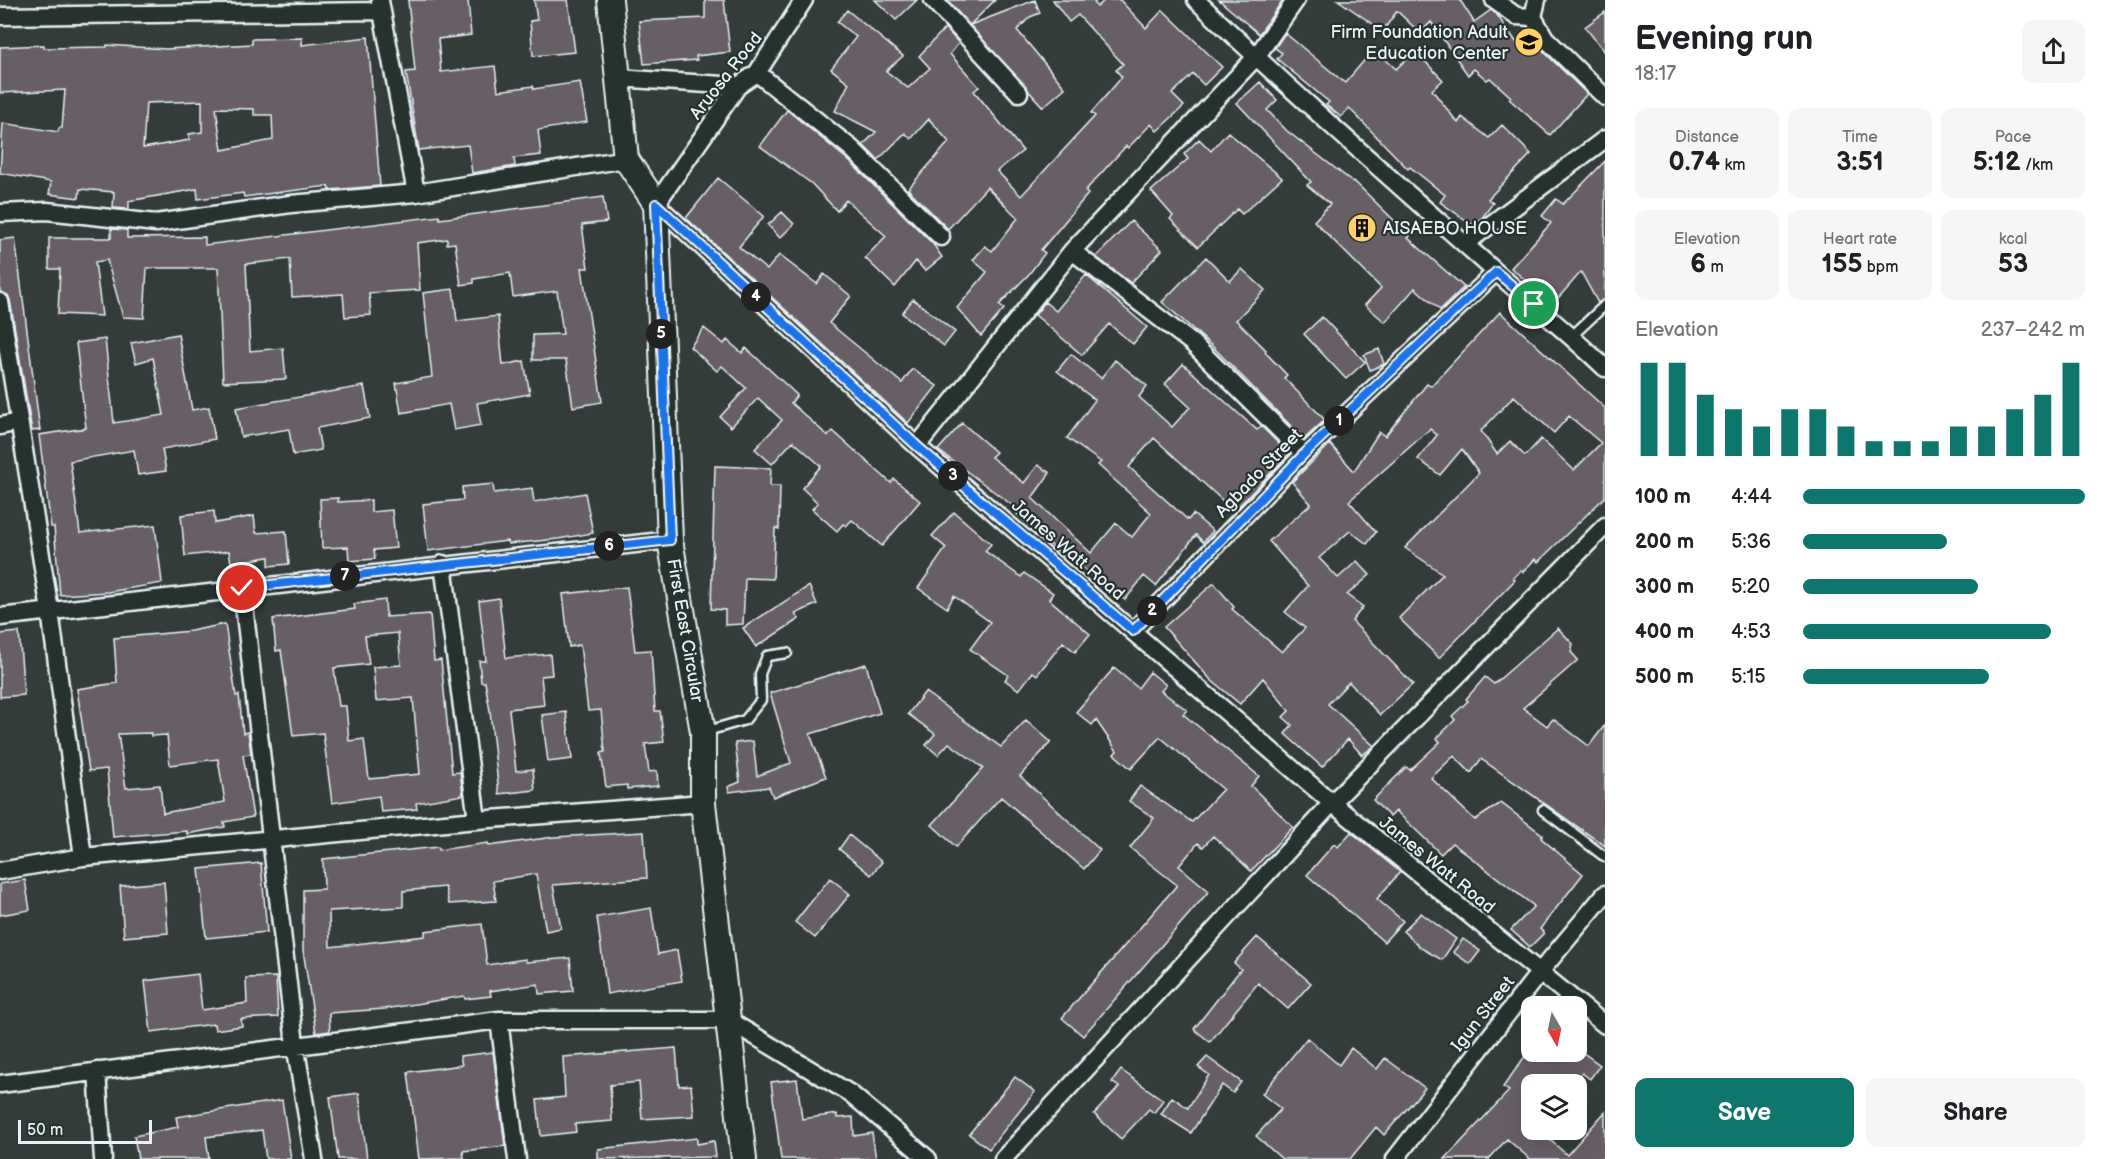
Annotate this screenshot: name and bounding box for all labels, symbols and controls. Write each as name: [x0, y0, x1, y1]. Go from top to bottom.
text: Evening run: [1635, 19, 1813, 59]
button: share: [2022, 20, 2085, 83]
place label: Firm Foundation Adult Education Center: [1330, 22, 1508, 64]
school or university icon: Firm Foundation Adult Education Center: [1513, 26, 1545, 58]
street label: Aruosa Road: [685, 28, 767, 124]
text: 18:17: [1635, 62, 1676, 86]
text: Distance: [1675, 128, 1739, 147]
text: Time: [1842, 128, 1878, 147]
text: Pace: [1995, 128, 2031, 147]
text: 0.74: [1669, 147, 1720, 178]
text: 3:51: [1836, 147, 1884, 178]
text: 5:12: [1973, 147, 2021, 178]
text: km: [1720, 156, 1746, 175]
text: /km: [2021, 156, 2053, 175]
building icon: AISAEBO HOUSE: [1346, 212, 1378, 244]
place label: AISAEBO HOUSE: [1383, 218, 1527, 239]
text: Elevation: [1674, 230, 1740, 249]
text: Heart rate: [1823, 230, 1897, 249]
text: kcal: [1999, 230, 2027, 249]
text: 6: [1690, 249, 1706, 280]
text: 155: [1822, 249, 1863, 280]
text: 53: [1998, 249, 2028, 280]
text: m: [1706, 258, 1724, 277]
text: bpm: [1863, 258, 1898, 277]
pin: [1508, 278, 1559, 329]
pin: 4: [741, 282, 771, 312]
text: 4: [751, 287, 761, 306]
icon: arrive: [1517, 287, 1550, 320]
text: Elevation: [1635, 318, 1718, 342]
text: 237–242 m: [1981, 318, 2085, 342]
pin: 5: [646, 319, 676, 349]
text: 5: [656, 324, 666, 343]
pin: 1: [1324, 406, 1354, 436]
text: 1: [1336, 411, 1342, 430]
street label: Agbado Street: [1211, 424, 1307, 522]
pin: 3: [938, 461, 968, 491]
text: 3: [948, 466, 958, 485]
text: 100 m: [1635, 485, 1691, 509]
text: 4:44: [1731, 485, 1772, 509]
street label: James Watt Road: [1007, 495, 1129, 605]
text: 200 m: [1635, 530, 1694, 554]
text: 5:36: [1731, 530, 1771, 554]
pin: 6: [594, 531, 624, 561]
text: 6: [604, 536, 614, 555]
street label: First East Circular: [663, 557, 708, 704]
pin: 7: [330, 561, 360, 591]
pin: [216, 562, 267, 613]
text: 7: [341, 566, 349, 585]
icon: check: [225, 571, 258, 604]
text: 300 m: [1635, 575, 1694, 599]
text: 5:20: [1731, 575, 1770, 599]
pin: 2: [1137, 596, 1167, 626]
text: 2: [1147, 601, 1157, 620]
text: 400 m: [1635, 620, 1694, 644]
text: 4:53: [1731, 620, 1771, 644]
text: 500 m: [1635, 665, 1694, 689]
text: 5:15: [1731, 665, 1766, 689]
street label: James Watt Road: [1375, 812, 1499, 918]
street label: Igun Street: [1447, 972, 1519, 1056]
north arrow: [1521, 996, 1587, 1062]
map controls: [1521, 996, 1587, 1140]
button: layers: [1521, 1074, 1587, 1140]
button: Save: [1635, 1078, 1854, 1147]
button: Share: [1866, 1078, 2085, 1147]
scale bar: [18, 1117, 152, 1144]
text: 50 m: [27, 1121, 63, 1140]

